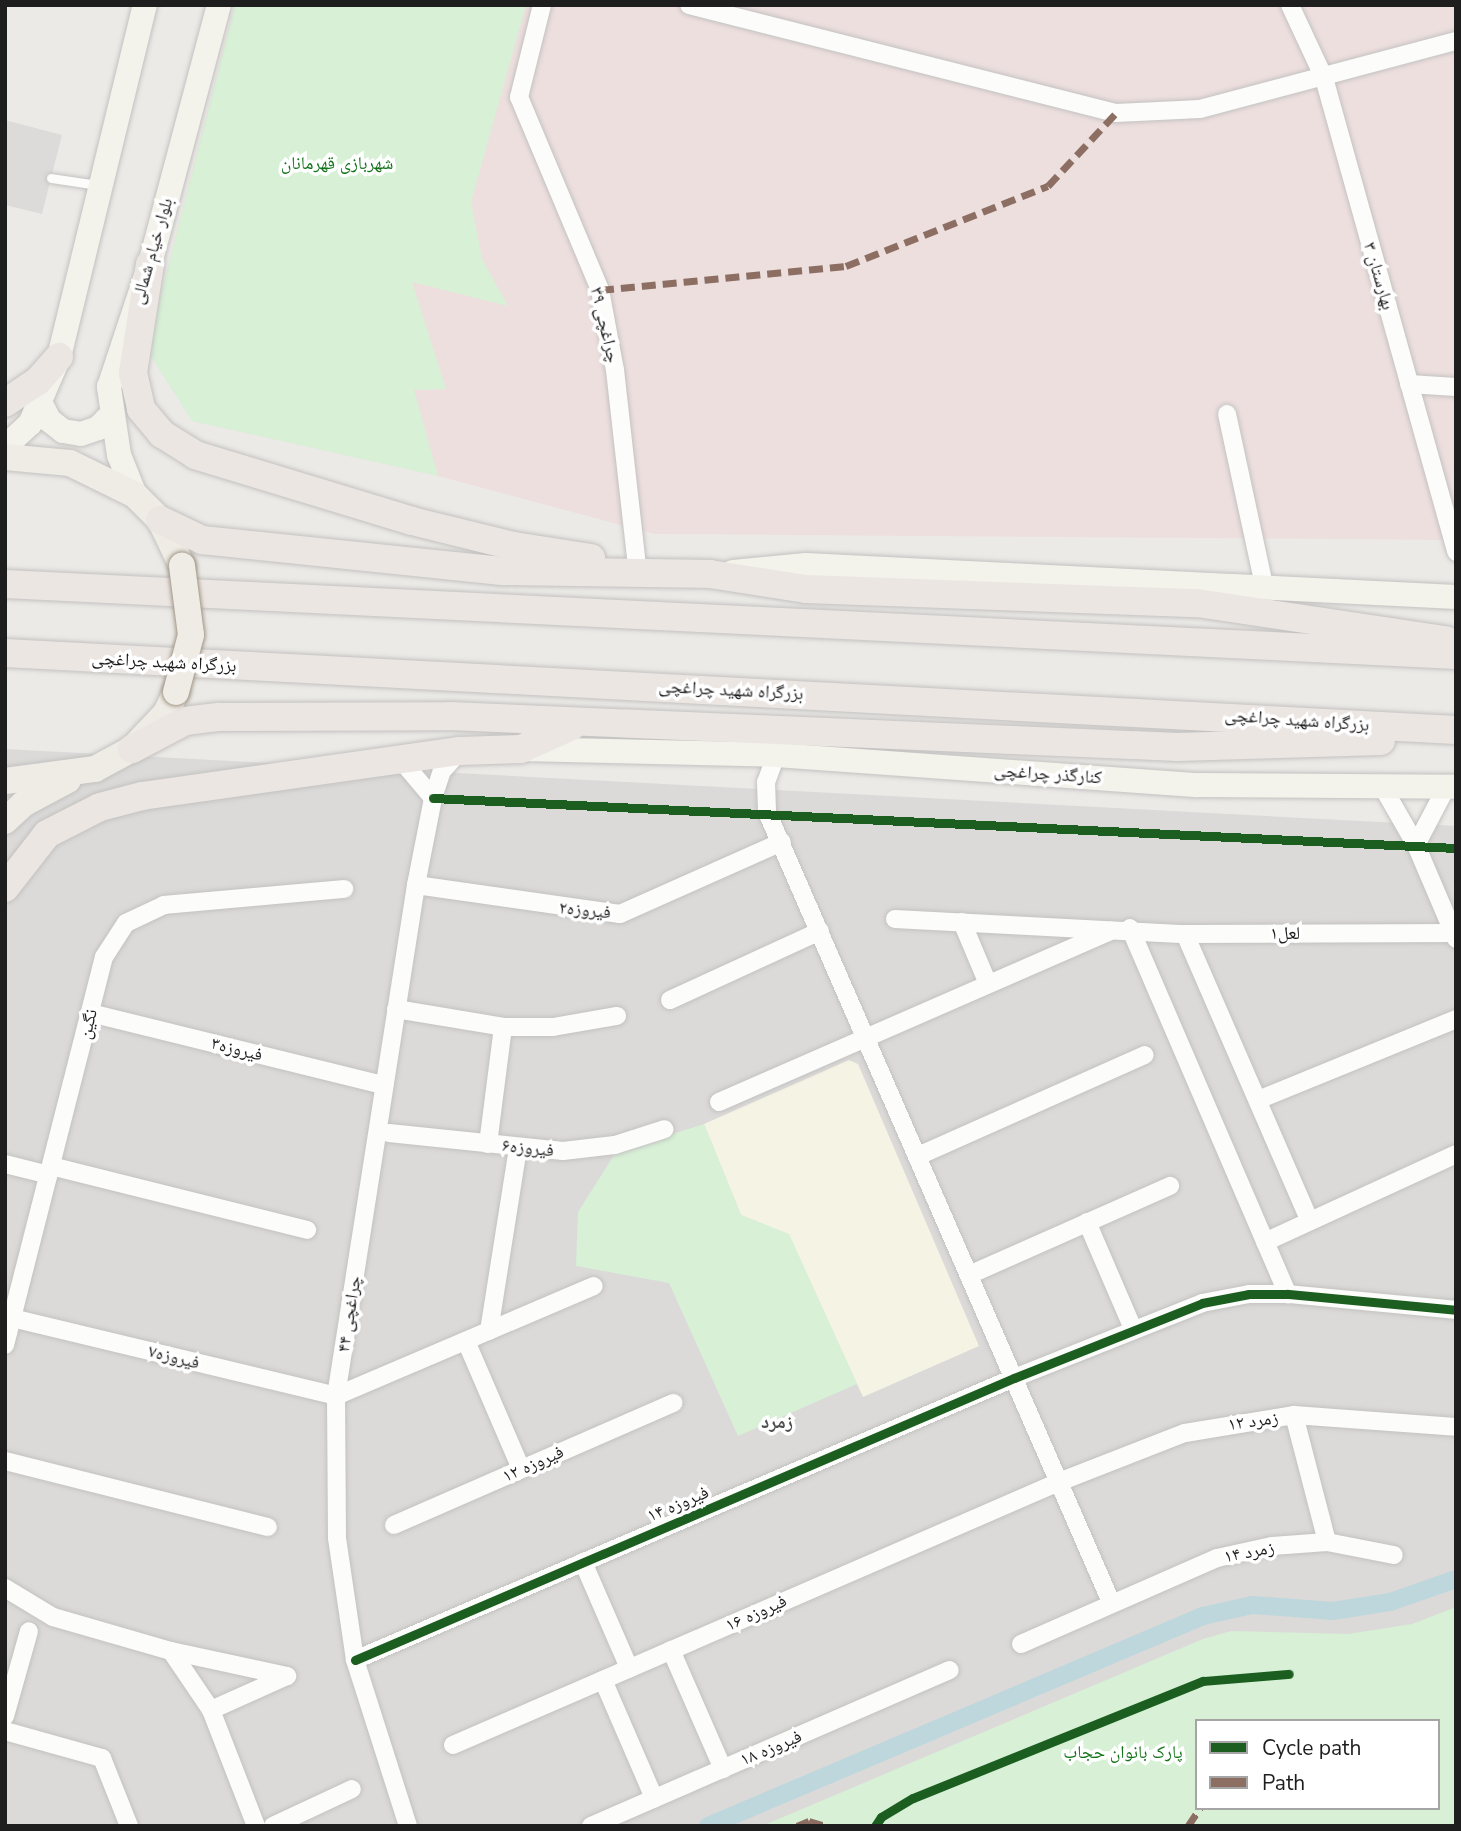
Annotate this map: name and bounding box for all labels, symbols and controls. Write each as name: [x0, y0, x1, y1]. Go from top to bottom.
park label: شهربازی قهرمانان: [281, 152, 393, 174]
street label: بلوار خیام شمالی: [127, 195, 177, 307]
street label: بهارستان ۳: [1359, 240, 1399, 312]
street label: چراغچی ۳۹: [586, 285, 624, 365]
street label: بزرگراه شهید چراغچی: [91, 647, 237, 677]
street label: بزرگراه شهید چراغچی: [658, 675, 804, 705]
street label: بزرگراه شهید چراغچی: [1224, 704, 1370, 736]
street label: کنارگذر چراغچی: [993, 759, 1103, 789]
street label: فیروزه۲: [558, 897, 612, 923]
street label: لعل۱: [1270, 922, 1300, 944]
street label: نگین: [74, 1007, 102, 1041]
street label: فیروزه۳: [209, 1032, 265, 1066]
street label: فیروزه۶: [501, 1135, 555, 1161]
street label: چراغچی ۴۴: [332, 1274, 366, 1354]
street label: فیروزه۷: [146, 1340, 202, 1374]
street label: زمرد ۱۲: [1226, 1407, 1280, 1435]
district label: زمرد: [761, 1412, 793, 1434]
street label: فیروزه ۱۲: [499, 1441, 567, 1487]
street label: فیروزه ۱۴: [644, 1481, 712, 1527]
street label: زمرد ۱۴: [1222, 1537, 1276, 1567]
street label: فیروزه ۱۶: [722, 1590, 790, 1636]
legend: [1195, 1719, 1440, 1810]
street label: فیروزه ۱۸: [737, 1725, 805, 1771]
text: Cycle path: [1262, 1734, 1361, 1762]
park label: پارک بانوان حجاب: [1063, 1741, 1183, 1763]
text: Path: [1262, 1769, 1305, 1797]

